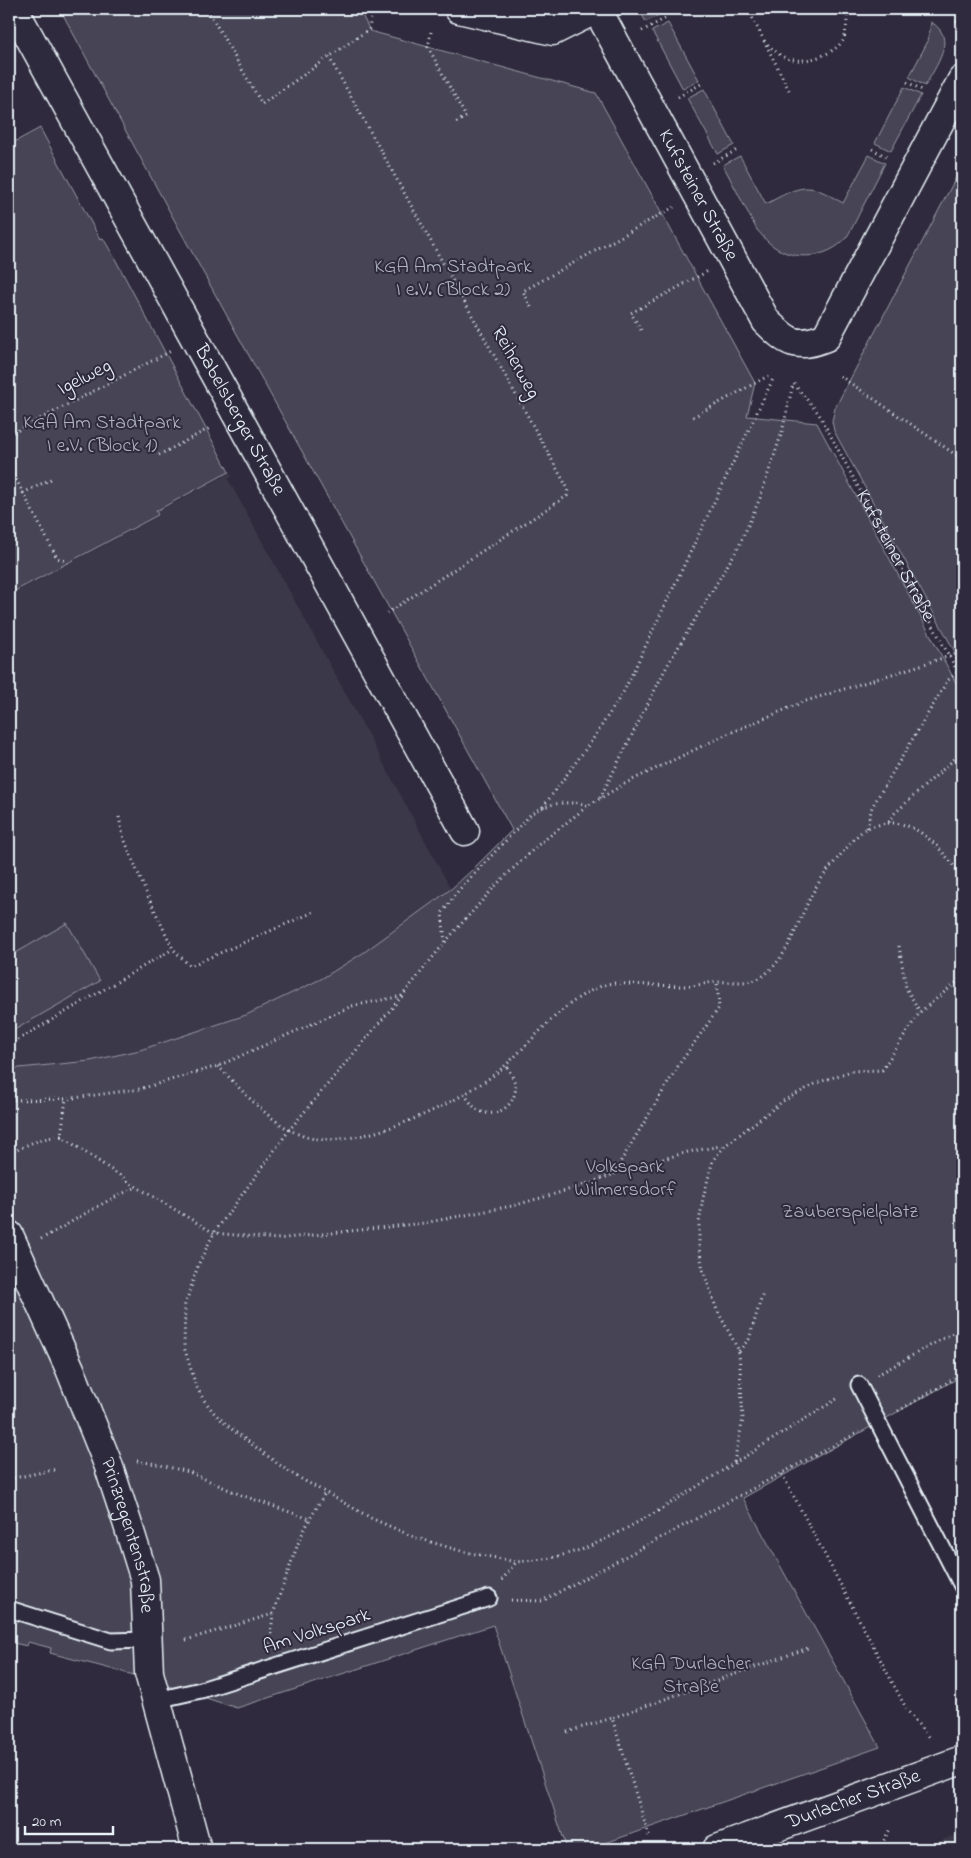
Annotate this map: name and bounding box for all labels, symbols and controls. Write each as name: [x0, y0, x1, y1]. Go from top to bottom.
street label: Kufsteiner Straße: [650, 124, 745, 267]
park label: KGA Am Stadtpark I e.V. (Block 2): [374, 253, 532, 305]
street label: Reiherweg: [482, 321, 547, 405]
street label: Babelsberger Straße: [186, 339, 293, 501]
street label: Igelweg: [53, 352, 117, 405]
park label: KGA Am Stadtpark I e.V. (Block 1): [23, 409, 181, 461]
street label: Kufsteiner Straße: [848, 485, 943, 627]
park label: Volkspark Wilmersdorf: [574, 1153, 676, 1205]
park label: Zauberspielplatz: [782, 1198, 919, 1227]
street label: Prinzregentenstraße: [92, 1453, 161, 1614]
street label: Am Volkspark: [260, 1601, 374, 1663]
park label: KGA Durlacher Straße: [631, 1650, 752, 1702]
street label: Durlacher Straße: [781, 1762, 925, 1838]
scale bar: [25, 1803, 112, 1835]
text: 20 m: [32, 1811, 62, 1833]

